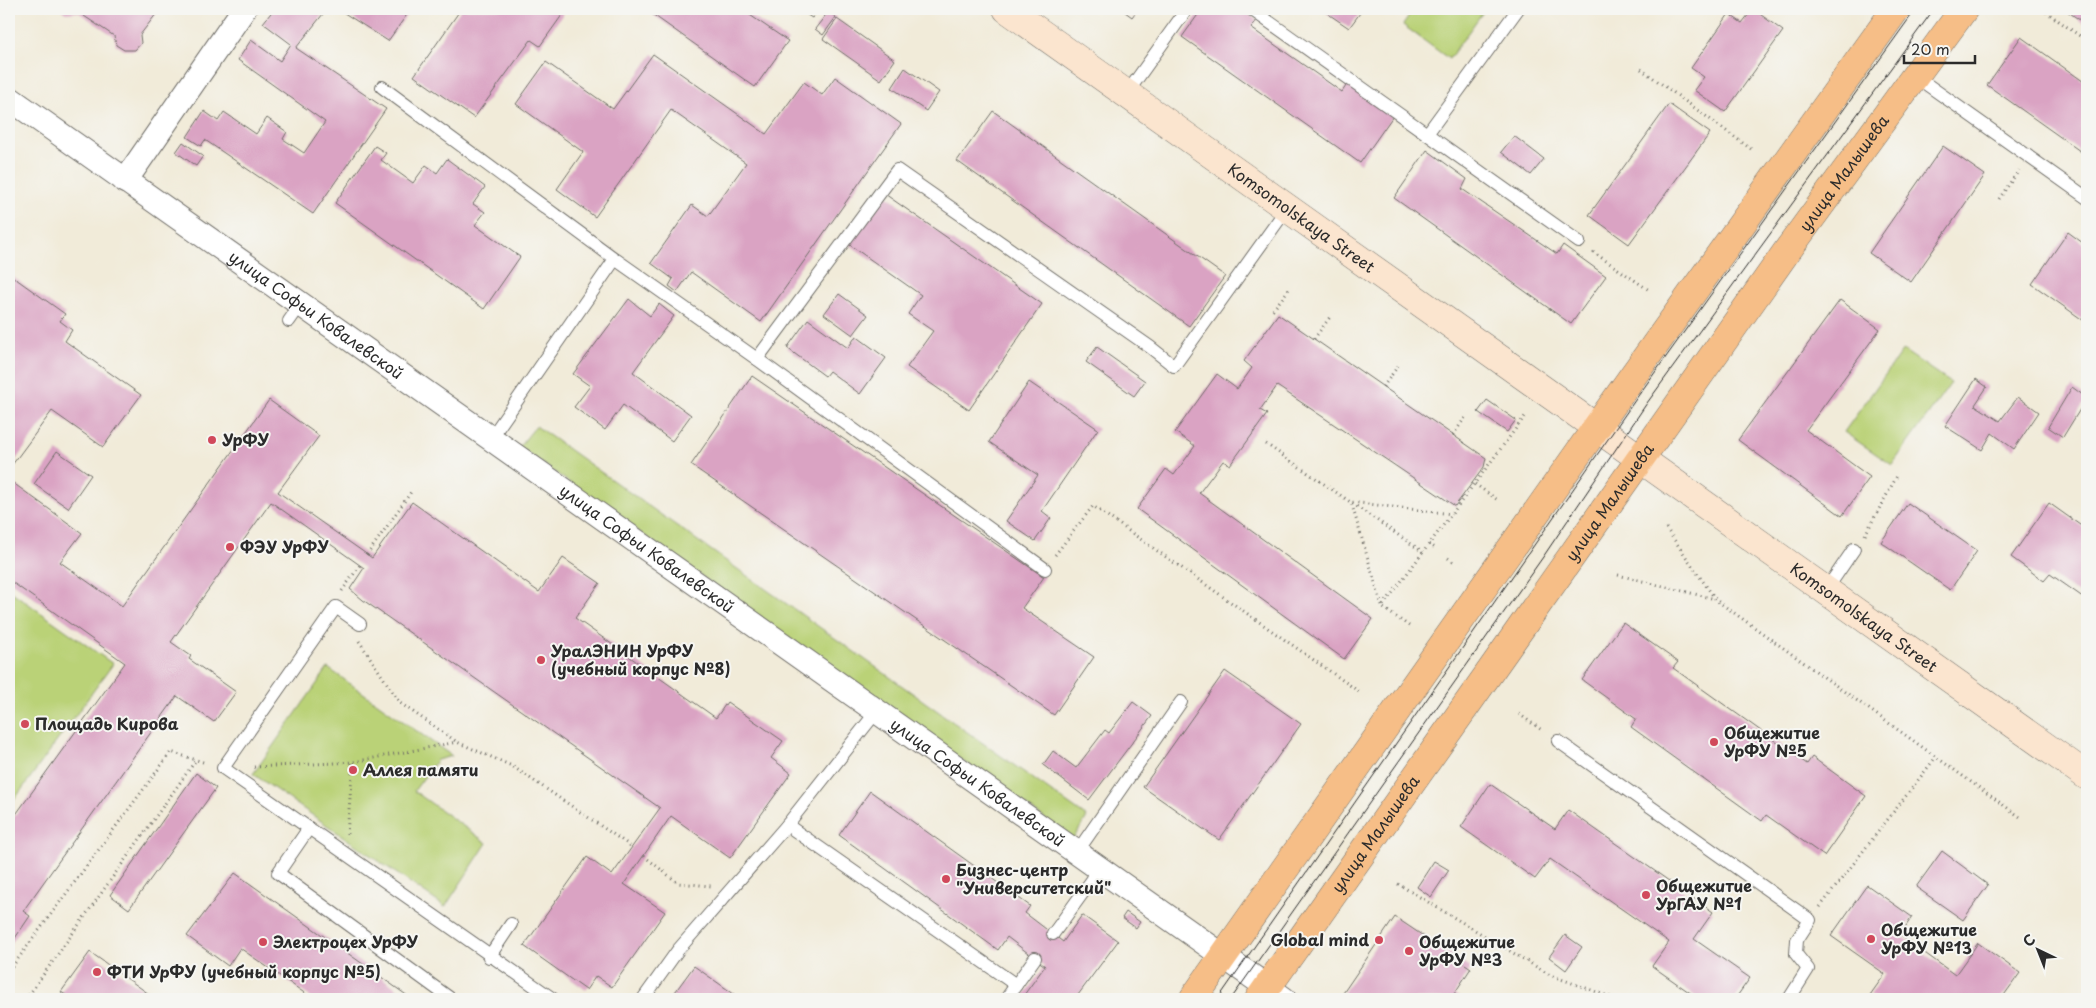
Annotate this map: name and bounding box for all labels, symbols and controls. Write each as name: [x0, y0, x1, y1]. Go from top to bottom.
scale bar: [1904, 32, 1975, 64]
text: 20 m: [1911, 37, 1950, 60]
street label: улица Малышева: [1792, 109, 1894, 236]
street label: Komsomolskaya Street: [1223, 157, 1381, 278]
street label: улица Софьи Ковалевской: [224, 244, 409, 384]
place label: УрФУ: [222, 427, 269, 451]
marker: УрФУ: [206, 434, 218, 446]
street label: улица Малышева: [1559, 438, 1659, 566]
street label: улица Софьи Ковалевской: [555, 478, 740, 618]
place label: ФЭУ УрФУ: [240, 534, 329, 558]
marker: ФЭУ УрФУ: [224, 541, 236, 553]
street label: Komsomolskaya Street: [1786, 556, 1944, 678]
place label: УралЭНИН УрФУ (учебный корпус №8): [550, 638, 731, 680]
marker: УралЭНИН УрФУ (учебный корпус №8): [535, 654, 547, 666]
place label: Площадь Кирова: [35, 711, 179, 735]
street label: улица Софьи Ковалевской: [886, 711, 1070, 852]
marker: Площадь Кирова: [19, 718, 31, 730]
place label: Общежитие УрФУ №5: [1724, 720, 1820, 762]
marker: Общежитие УрФУ №5: [1708, 736, 1720, 748]
place label: Аллея памяти: [363, 757, 478, 781]
marker: Аллея памяти: [347, 764, 359, 776]
street label: улица Малышева: [1325, 770, 1425, 897]
place label: Бизнес-центр "Университетский": [956, 857, 1111, 899]
marker: Бизнес-центр "Университетский": [940, 873, 952, 885]
place label: Общежитие УрГАУ №1: [1655, 873, 1752, 915]
marker: Общежитие УрГАУ №1: [1640, 889, 1652, 901]
place label: Общежитие УрФУ №13: [1881, 917, 1977, 959]
north arrow: [2014, 926, 2064, 976]
place label: Global mind: [1271, 927, 1369, 951]
place label: Электроцех УрФУ: [273, 929, 418, 953]
place label: Общежитие УрФУ №3: [1419, 929, 1515, 971]
text: С: [2018, 929, 2040, 951]
marker: Общежитие УрФУ №13: [1865, 933, 1877, 945]
marker: Global mind: [1373, 934, 1385, 946]
marker: Электроцех УрФУ: [257, 936, 269, 948]
marker: Общежитие УрФУ №3: [1403, 945, 1415, 957]
place label: ФТИ УрФУ (учебный корпус №5): [107, 959, 381, 983]
marker: ФТИ УрФУ (учебный корпус №5): [91, 966, 103, 978]

